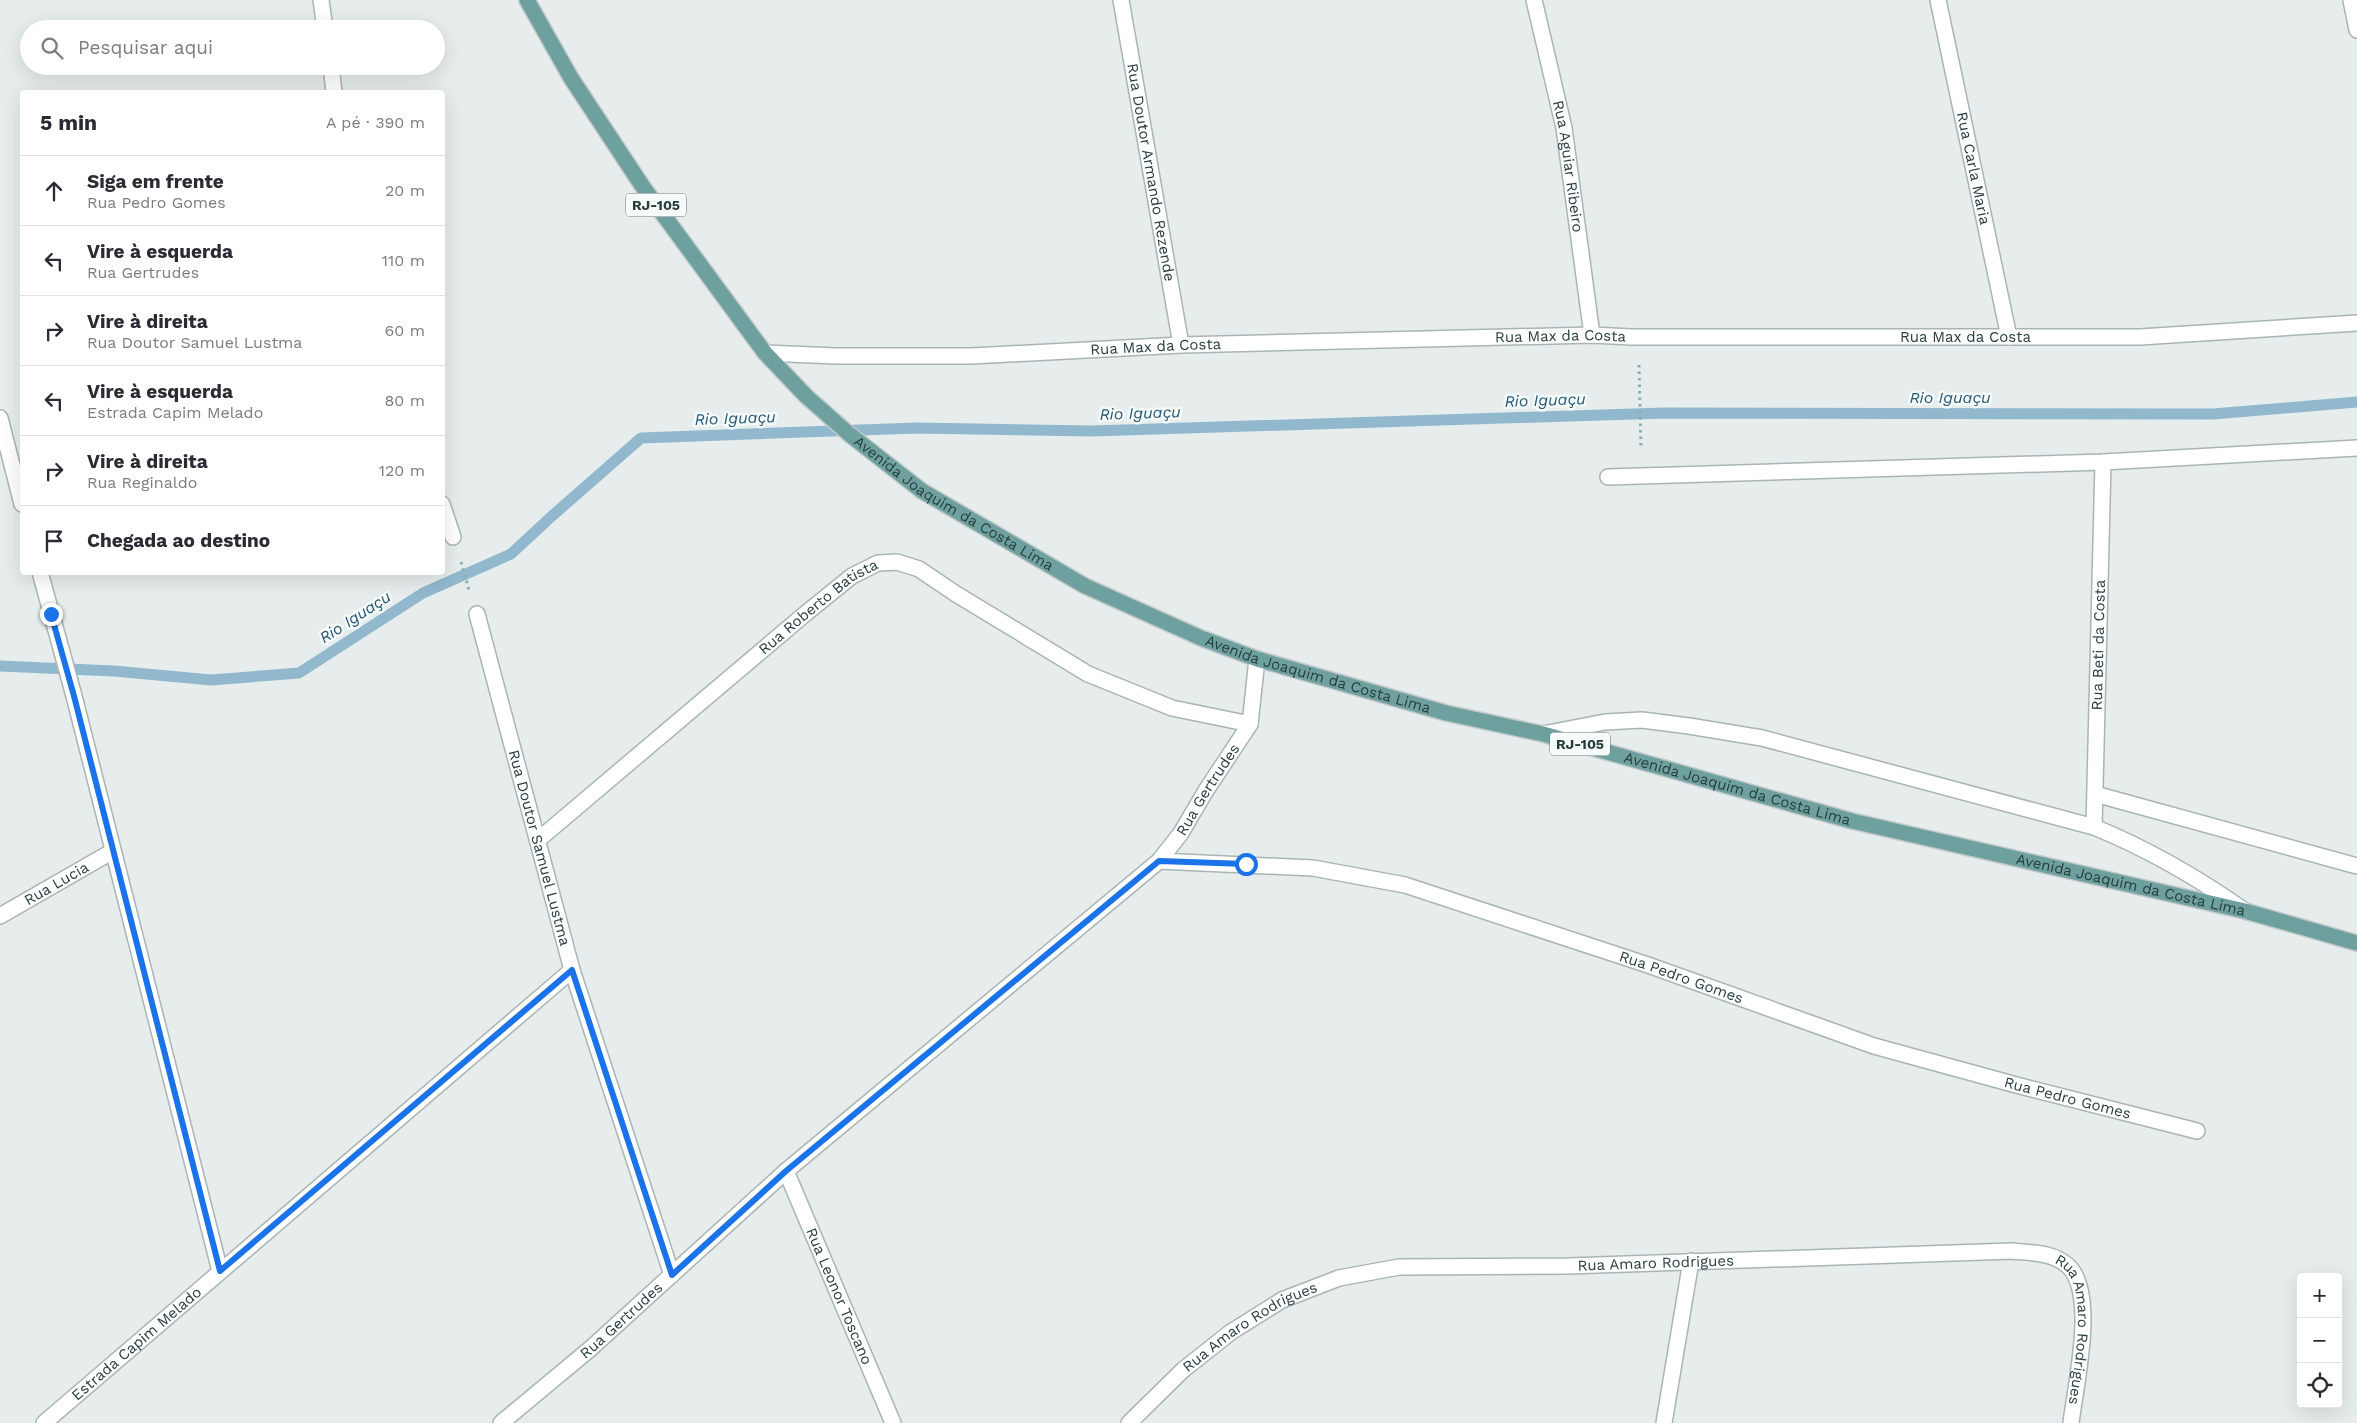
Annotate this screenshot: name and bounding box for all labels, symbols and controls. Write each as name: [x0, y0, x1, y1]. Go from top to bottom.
search box: [20, 20, 445, 75]
icon: search: [38, 34, 66, 62]
text: Pesquisar aqui: [78, 36, 213, 59]
street label: Rua Doutor Armando Rezende: [1123, 62, 1179, 283]
street label: Rua Aguiar Ribeiro: [1549, 99, 1587, 233]
text: 5 min: [40, 110, 97, 135]
street label: Rua Carla Maria: [1953, 110, 1994, 227]
text: A pé · 390 m: [326, 113, 425, 132]
text: Siga em frente: [87, 170, 224, 193]
icon: ahead: [40, 177, 68, 205]
text: 20 m: [385, 181, 425, 200]
text: Rua Pedro Gomes: [87, 193, 226, 212]
road number: RJ-105: [626, 194, 686, 216]
text: Vire à esquerda: [87, 240, 233, 263]
icon: left: [40, 247, 68, 275]
text: 110 m: [382, 251, 425, 270]
text: Rua Gertrudes: [87, 263, 199, 282]
text: Vire à direita: [87, 310, 208, 333]
icon: right: [40, 317, 68, 345]
text: 60 m: [385, 321, 425, 340]
street label: Rua Max da Costa: [1495, 326, 1627, 346]
street label: Rua Max da Costa: [1900, 328, 2032, 346]
text: Rua Doutor Samuel Lustma: [87, 333, 302, 352]
street label: Rua Max da Costa: [1090, 335, 1222, 359]
text: Vire à esquerda: [87, 380, 233, 403]
icon: left: [40, 387, 68, 415]
water label: Rio Iguaçu: [1909, 388, 1991, 407]
water label: Rio Iguaçu: [1504, 389, 1586, 411]
text: 80 m: [384, 391, 425, 410]
water label: Rio Iguaçu: [1099, 402, 1181, 424]
text: Estrada Capim Melado: [87, 403, 263, 422]
water label: Rio Iguaçu: [694, 407, 776, 429]
street label: Avenida Joaquim da Costa Lima: [850, 432, 1057, 575]
text: Vire à direita: [87, 450, 208, 473]
icon: right: [40, 457, 68, 485]
text: 120 m: [379, 461, 425, 480]
text: Rua Reginaldo: [87, 473, 197, 492]
icon: arrive: [40, 527, 68, 555]
text: Chegada ao destino: [87, 529, 270, 552]
street label: Rua Roberto Batista: [755, 555, 881, 658]
street label: Rua Beti da Costa: [2088, 579, 2109, 711]
water label: Rio Iguaçu: [316, 587, 395, 647]
route end: [40, 603, 63, 626]
street label: Avenida Joaquim da Costa Lima: [1203, 631, 1433, 717]
road number: RJ-105: [1550, 732, 1610, 756]
street label: Rua Gertrudes: [1172, 740, 1243, 839]
street label: Rua Doutor Samuel Lustma: [505, 748, 574, 948]
street label: Avenida Joaquim da Costa Lima: [1622, 748, 1853, 829]
street label: Avenida Joaquim da Costa Lima: [2014, 850, 2248, 920]
route start: [1235, 853, 1258, 876]
street label: Rua Lucia: [21, 858, 92, 909]
street label: Rua Pedro Gomes: [1617, 947, 1746, 1007]
street label: Rua Pedro Gomes: [2002, 1073, 2133, 1123]
street label: Rua Leonor Toscano: [802, 1225, 876, 1367]
street label: Rua Amaro Rodrigues: [2052, 1250, 2092, 1406]
street label: Rua Amaro Rodrigues: [1577, 1251, 1734, 1275]
map controls: [2297, 1273, 2342, 1408]
button: +: [2297, 1273, 2342, 1318]
street label: Rua Gertrudes: [576, 1278, 666, 1363]
street label: Rua Amaro Rodrigues: [1179, 1278, 1320, 1376]
street label: Estrada Capim Melado: [68, 1283, 205, 1404]
button: −: [2297, 1318, 2342, 1363]
button: locate: [2297, 1363, 2342, 1408]

